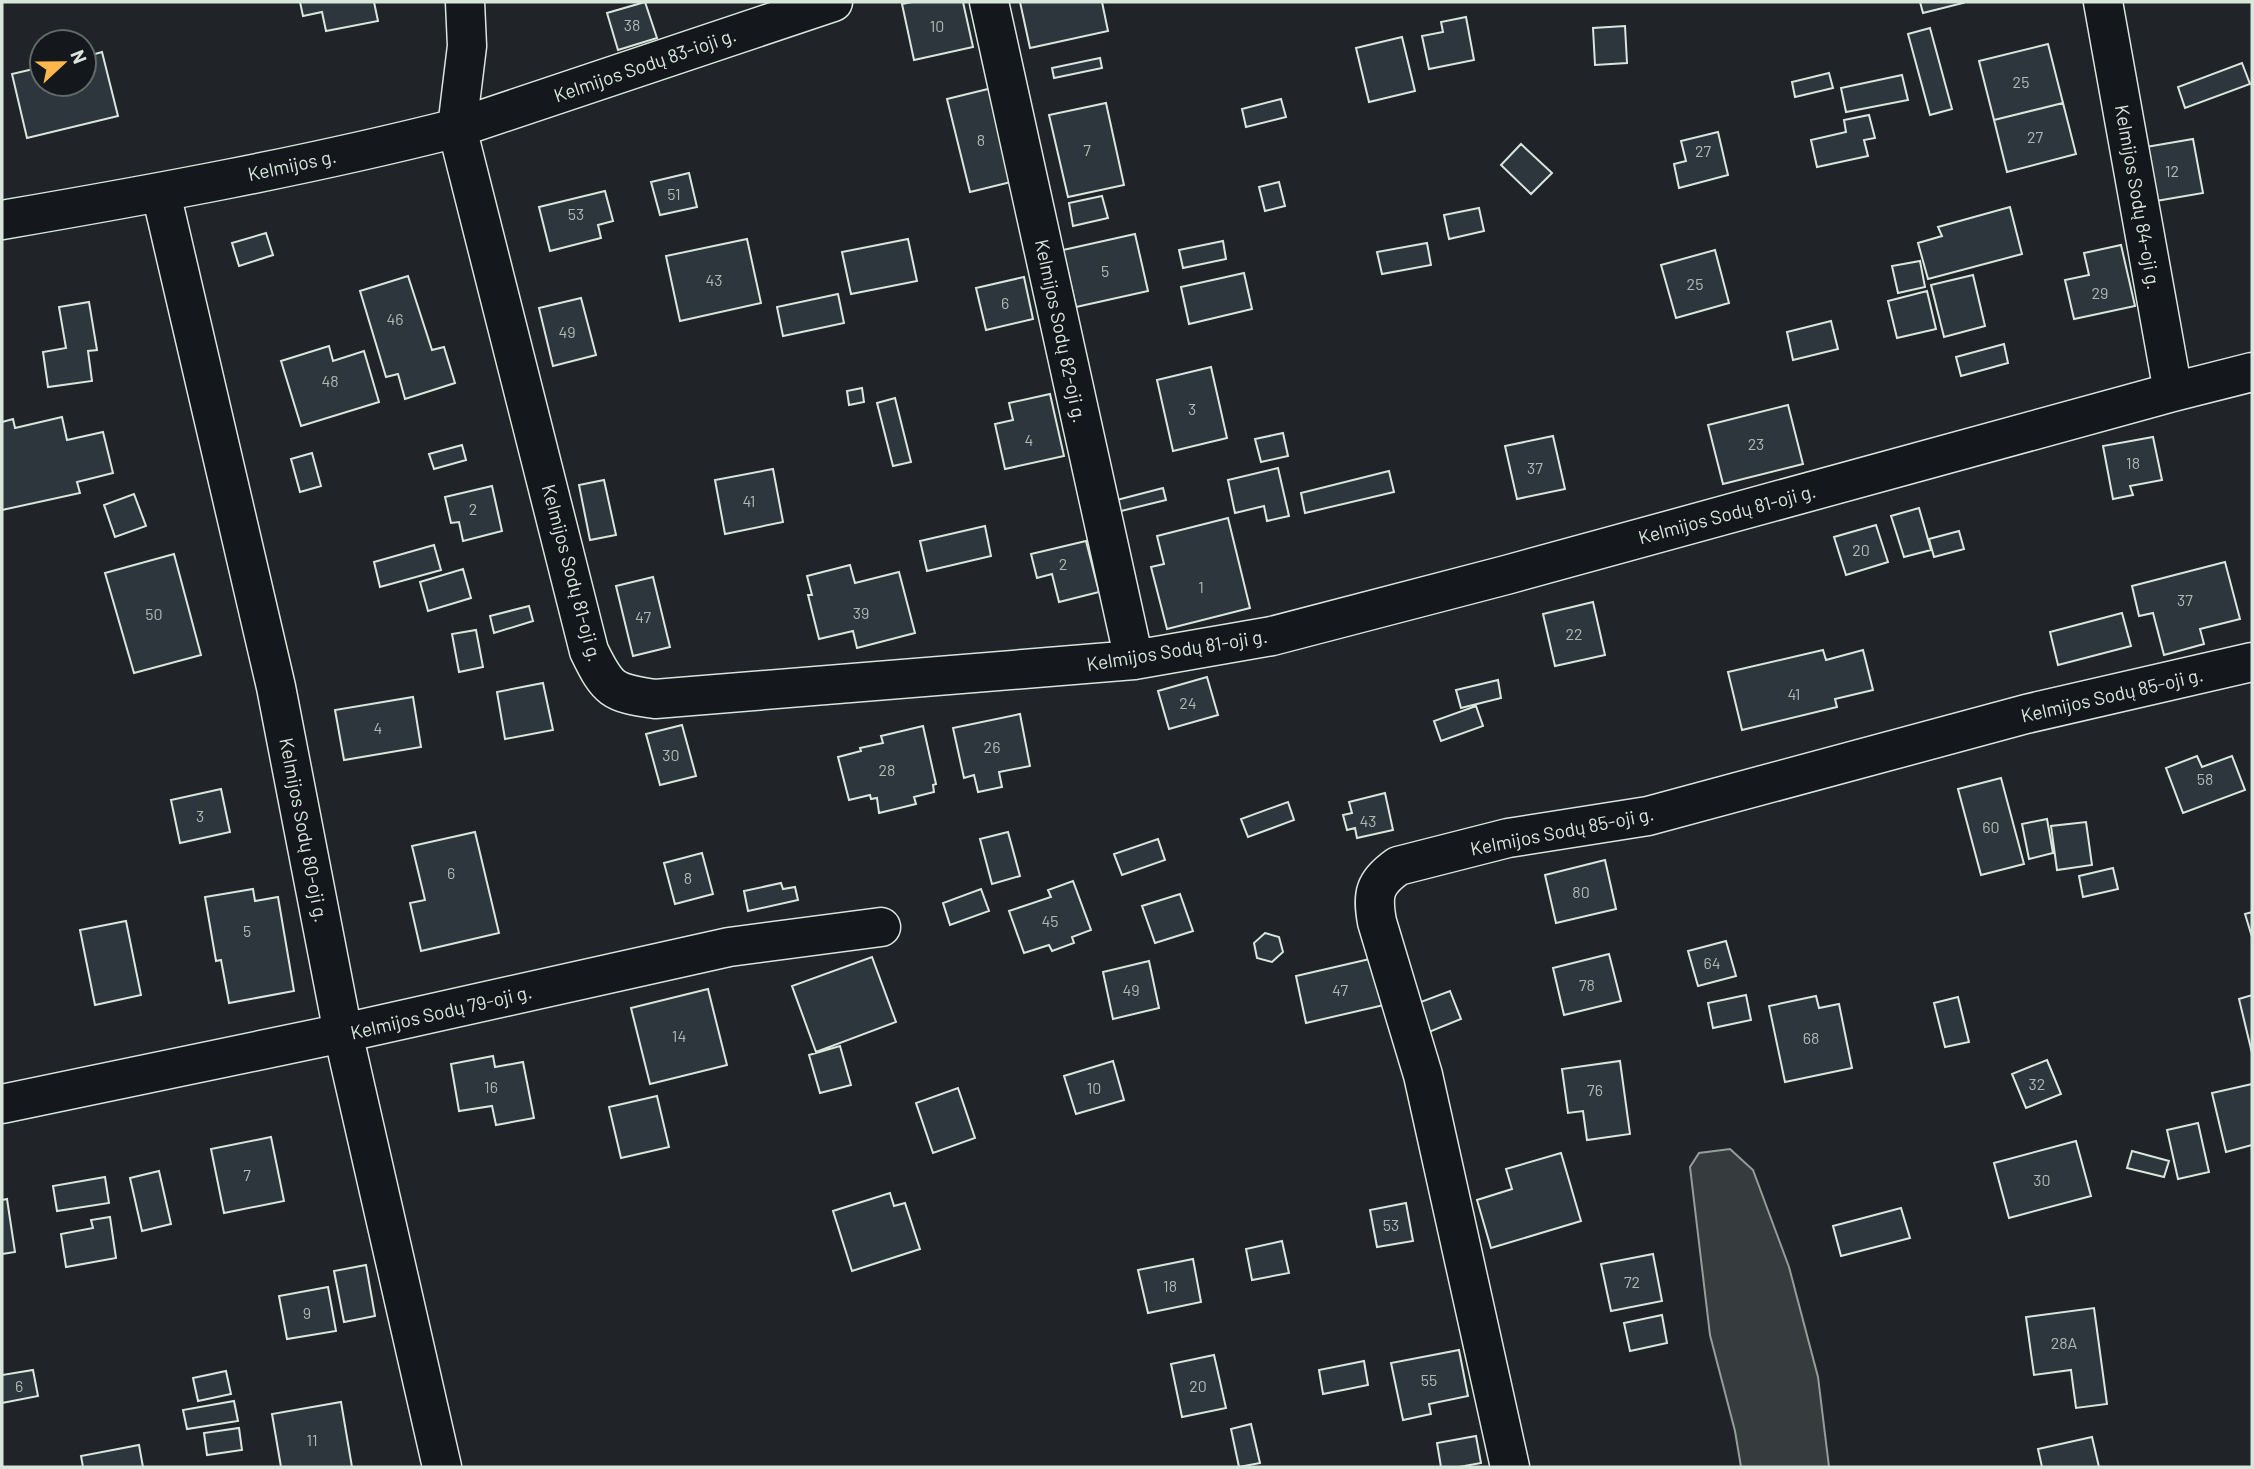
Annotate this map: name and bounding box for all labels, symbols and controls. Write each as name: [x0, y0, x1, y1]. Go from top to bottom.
house number: 38: [624, 15, 640, 34]
house number: 10: [930, 16, 944, 35]
street label: Kelmijos Sodų 83-ioji g.: [551, 23, 739, 107]
north arrow: [28, 28, 98, 98]
text: N: [66, 46, 92, 67]
house number: 25: [2013, 72, 2029, 91]
street label: Kelmijos Sodų 84-oji g.: [2111, 103, 2166, 291]
house number: 27: [2027, 127, 2043, 146]
house number: 8: [977, 130, 985, 149]
house number: 7: [1083, 140, 1091, 159]
house number: 27: [1695, 141, 1711, 160]
street label: Kelmijos g.: [246, 144, 338, 185]
house number: 12: [2165, 161, 2179, 180]
house number: 51: [667, 184, 681, 203]
house number: 53: [568, 204, 584, 223]
street label: Kelmijos Sodų 82-oji g.: [1031, 237, 1092, 425]
house number: 5: [1101, 261, 1109, 280]
house number: 43: [705, 270, 723, 289]
house number: 25: [1687, 274, 1703, 293]
house number: 29: [2092, 283, 2108, 302]
house number: 6: [1001, 293, 1009, 312]
house number: 46: [386, 309, 404, 328]
house number: 49: [558, 322, 576, 341]
house number: 48: [321, 371, 339, 390]
house number: 3: [1188, 399, 1196, 418]
house number: 4: [1025, 430, 1033, 449]
house number: 23: [1748, 434, 1764, 453]
house number: 18: [2126, 453, 2140, 472]
house number: 37: [1527, 458, 1543, 477]
street label: Kelmijos Sodų 81-oji g.: [1636, 479, 1818, 548]
street label: Kelmijos Sodų 81-oji g.: [538, 482, 607, 664]
house number: 41: [743, 491, 755, 510]
house number: 2: [469, 499, 477, 518]
house number: 20: [1852, 540, 1870, 559]
house number: 2: [1059, 554, 1067, 573]
house number: 1: [1198, 577, 1204, 596]
house number: 37: [2177, 590, 2193, 609]
house number: 39: [853, 603, 869, 622]
house number: 50: [145, 604, 163, 623]
house number: 47: [635, 607, 651, 626]
street label: Kelmijos Sodų 81-oji g.: [1085, 624, 1269, 675]
house number: 22: [1565, 624, 1583, 643]
street label: Kelmijos Sodų 85-oji g.: [2018, 662, 2205, 727]
house number: 41: [1788, 684, 1800, 703]
house number: 24: [1179, 693, 1197, 712]
house number: 4: [374, 718, 382, 737]
street label: Kelmijos Sodų 80-oji g.: [275, 736, 334, 924]
house number: 26: [984, 737, 1000, 756]
house number: 30: [662, 745, 680, 764]
house number: 28: [879, 760, 895, 779]
house number: 58: [2197, 769, 2213, 788]
street label: Kelmijos Sodų 85-oji g.: [1468, 801, 1656, 860]
house number: 3: [196, 806, 204, 825]
house number: 43: [1359, 811, 1377, 830]
house number: 60: [1982, 817, 2000, 836]
house number: 6: [447, 863, 455, 882]
house number: 8: [684, 868, 692, 887]
house number: 80: [1572, 882, 1590, 901]
house number: 45: [1041, 911, 1059, 930]
house number: 5: [243, 921, 251, 940]
house number: 64: [1703, 953, 1721, 972]
house number: 78: [1579, 975, 1595, 994]
street label: Kelmijos Sodų 79-oji g.: [348, 979, 534, 1044]
house number: 49: [1122, 980, 1140, 999]
house number: 47: [1332, 980, 1348, 999]
house number: 14: [672, 1026, 686, 1045]
house number: 68: [1803, 1028, 1819, 1047]
house number: 32: [2029, 1074, 2045, 1093]
house number: 16: [484, 1077, 498, 1096]
house number: 10: [1087, 1078, 1101, 1097]
house number: 76: [1587, 1080, 1603, 1099]
house number: 7: [243, 1165, 251, 1184]
house number: 30: [2033, 1170, 2051, 1189]
house number: 53: [1383, 1215, 1399, 1234]
house number: 72: [1624, 1272, 1640, 1291]
house number: 18: [1163, 1276, 1177, 1295]
house number: 9: [303, 1303, 311, 1322]
house number: 28A: [2051, 1333, 2078, 1352]
house number: 55: [1421, 1370, 1437, 1389]
house number: 6: [15, 1376, 23, 1395]
house number: 20: [1189, 1376, 1207, 1395]
house number: 11: [306, 1430, 318, 1449]

